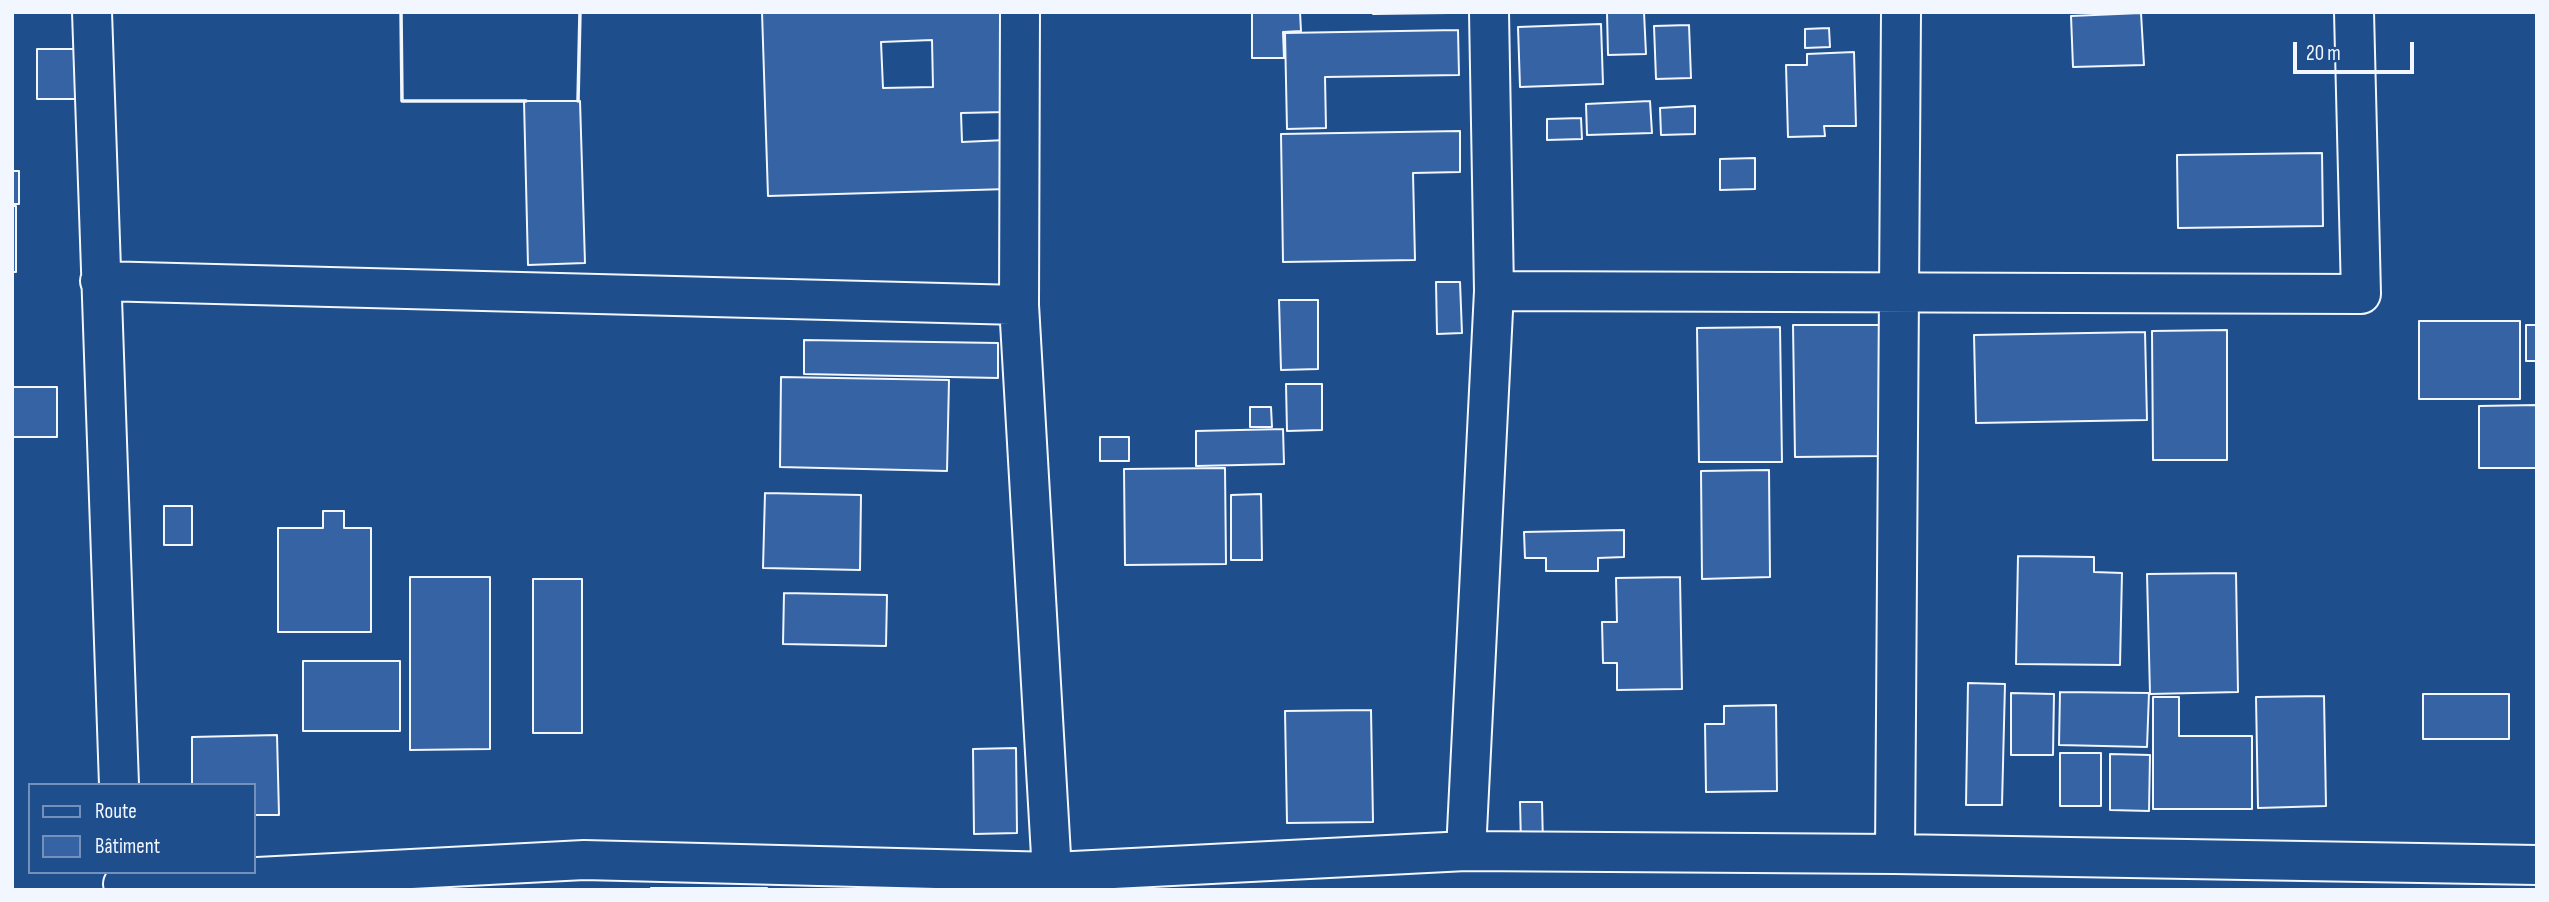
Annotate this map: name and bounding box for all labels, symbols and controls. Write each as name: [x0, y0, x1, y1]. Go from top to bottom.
scale bar: [2297, 28, 2418, 72]
text: 20 m: [2306, 41, 2341, 66]
legend: [28, 783, 256, 874]
text: Route: [95, 799, 137, 824]
text: Bâtiment: [95, 834, 160, 859]

